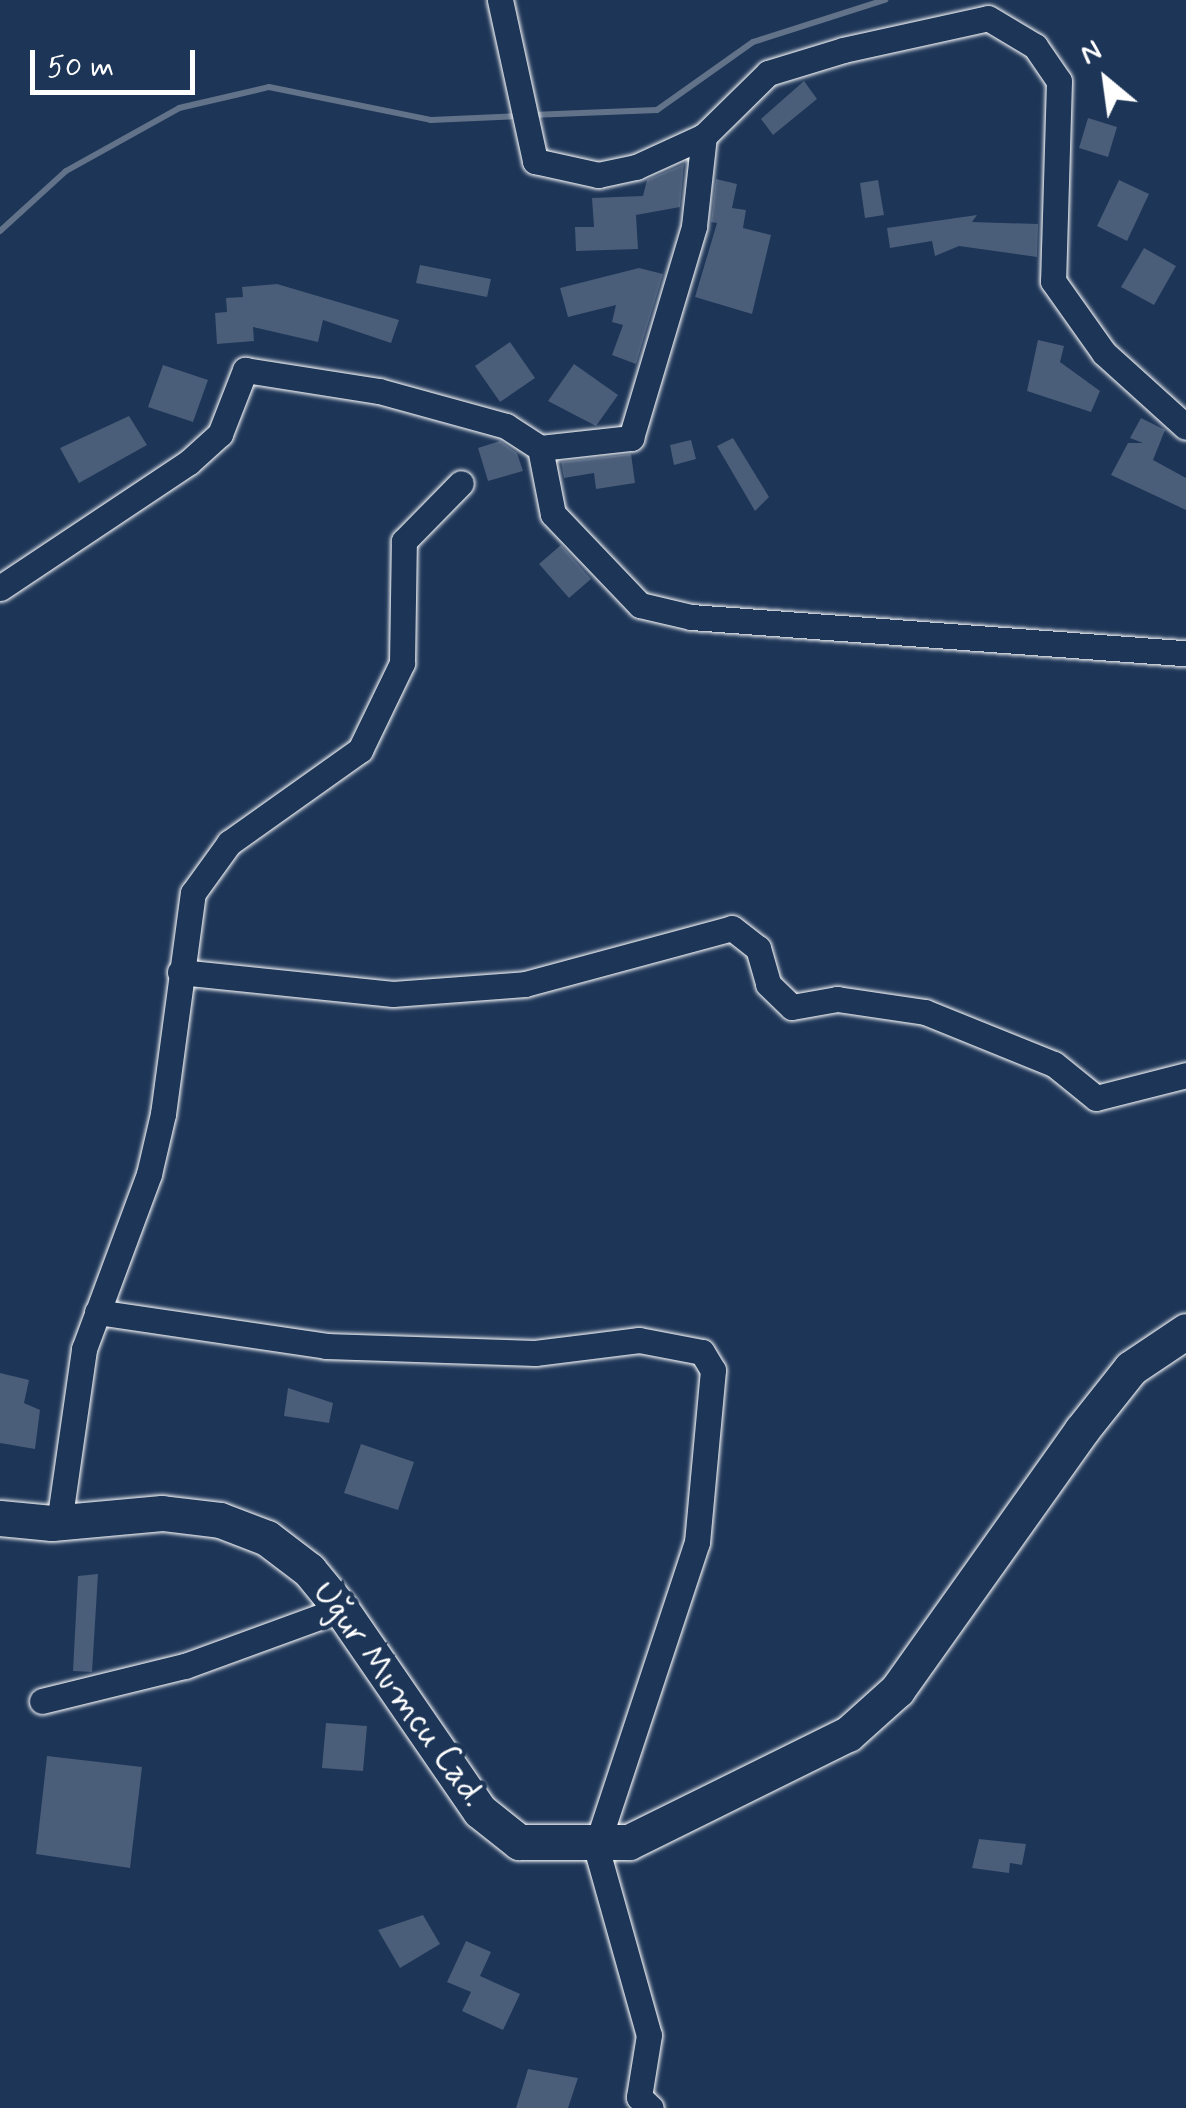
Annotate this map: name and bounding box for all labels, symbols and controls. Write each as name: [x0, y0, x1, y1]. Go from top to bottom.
scale bar: [35, 30, 200, 92]
north arrow: [1056, 30, 1156, 130]
text: N: [1074, 33, 1108, 74]
text: 50 m: [47, 48, 114, 87]
street label: Uğur Mumcu Cad.: [305, 1576, 493, 1812]

